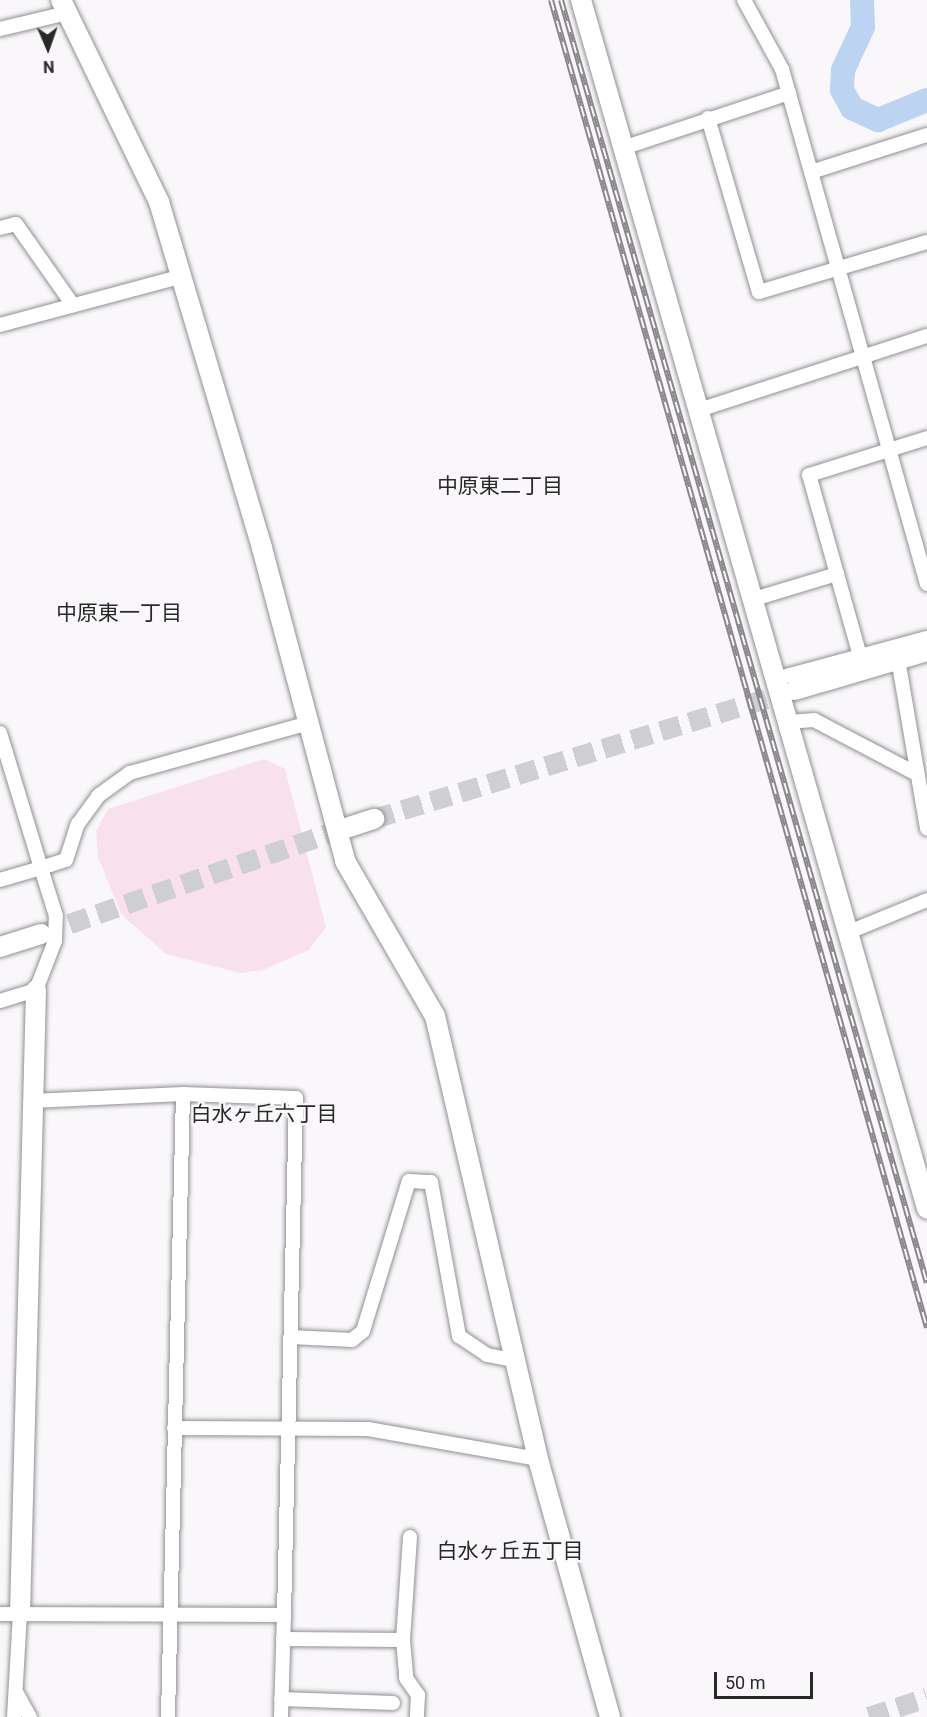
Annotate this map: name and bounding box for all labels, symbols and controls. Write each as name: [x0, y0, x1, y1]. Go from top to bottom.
north arrow: [18, 18, 78, 78]
text: N: [43, 57, 55, 76]
district label: 中原東二丁目: [437, 473, 563, 499]
district label: 中原東一丁目: [56, 600, 182, 626]
district label: 白水ヶ丘六丁目: [191, 1101, 337, 1127]
district label: 白水ヶ丘五丁目: [437, 1538, 583, 1564]
scale bar: [717, 1660, 816, 1698]
text: 50 m: [725, 1672, 765, 1693]

